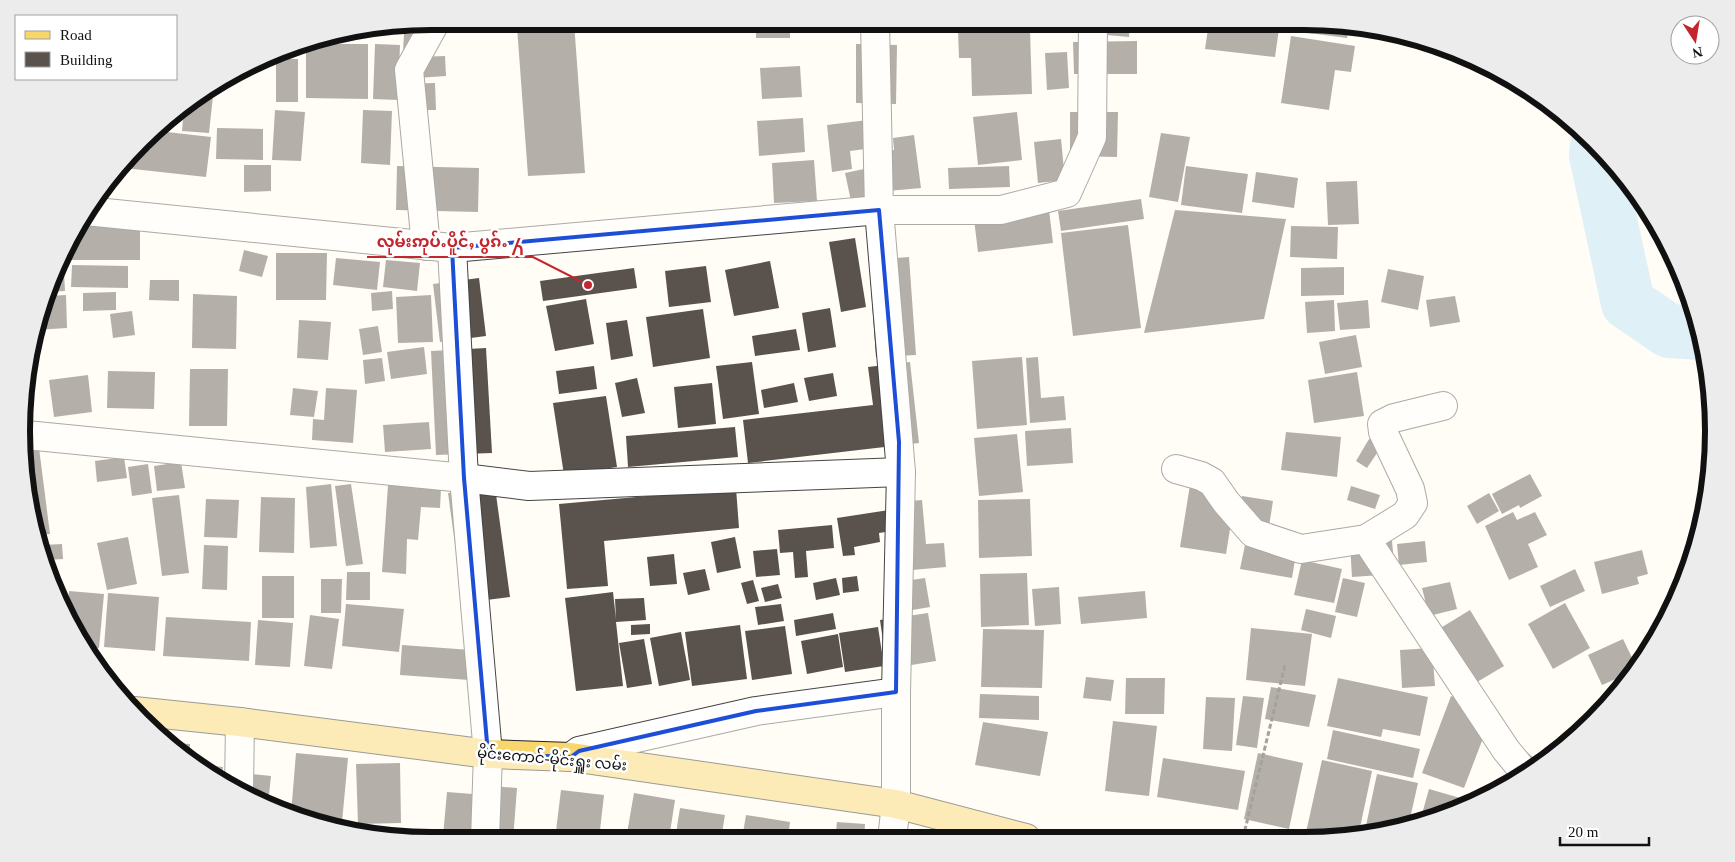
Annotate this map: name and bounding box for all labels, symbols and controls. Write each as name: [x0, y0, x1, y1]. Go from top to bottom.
legend: [15, 15, 178, 80]
north arrow: [1670, 15, 1720, 65]
text: Road: [60, 27, 92, 43]
text: N: [1691, 44, 1704, 61]
text: Building: [60, 52, 113, 68]
callout: လုမ်းဢုပ်ႉပိူင်ႇ ပွၵ်ႉ ႓: [367, 226, 533, 257]
text: လုမ်းဢုပ်ႉပိူင်ႇ ပွၵ်ႉ ႓: [377, 230, 524, 255]
street label: မိုင်းကောင်-မိုင်းရှူး လမ်း: [476, 742, 628, 778]
scale bar: [1560, 814, 1649, 846]
text: 20 m: [1568, 824, 1599, 840]

